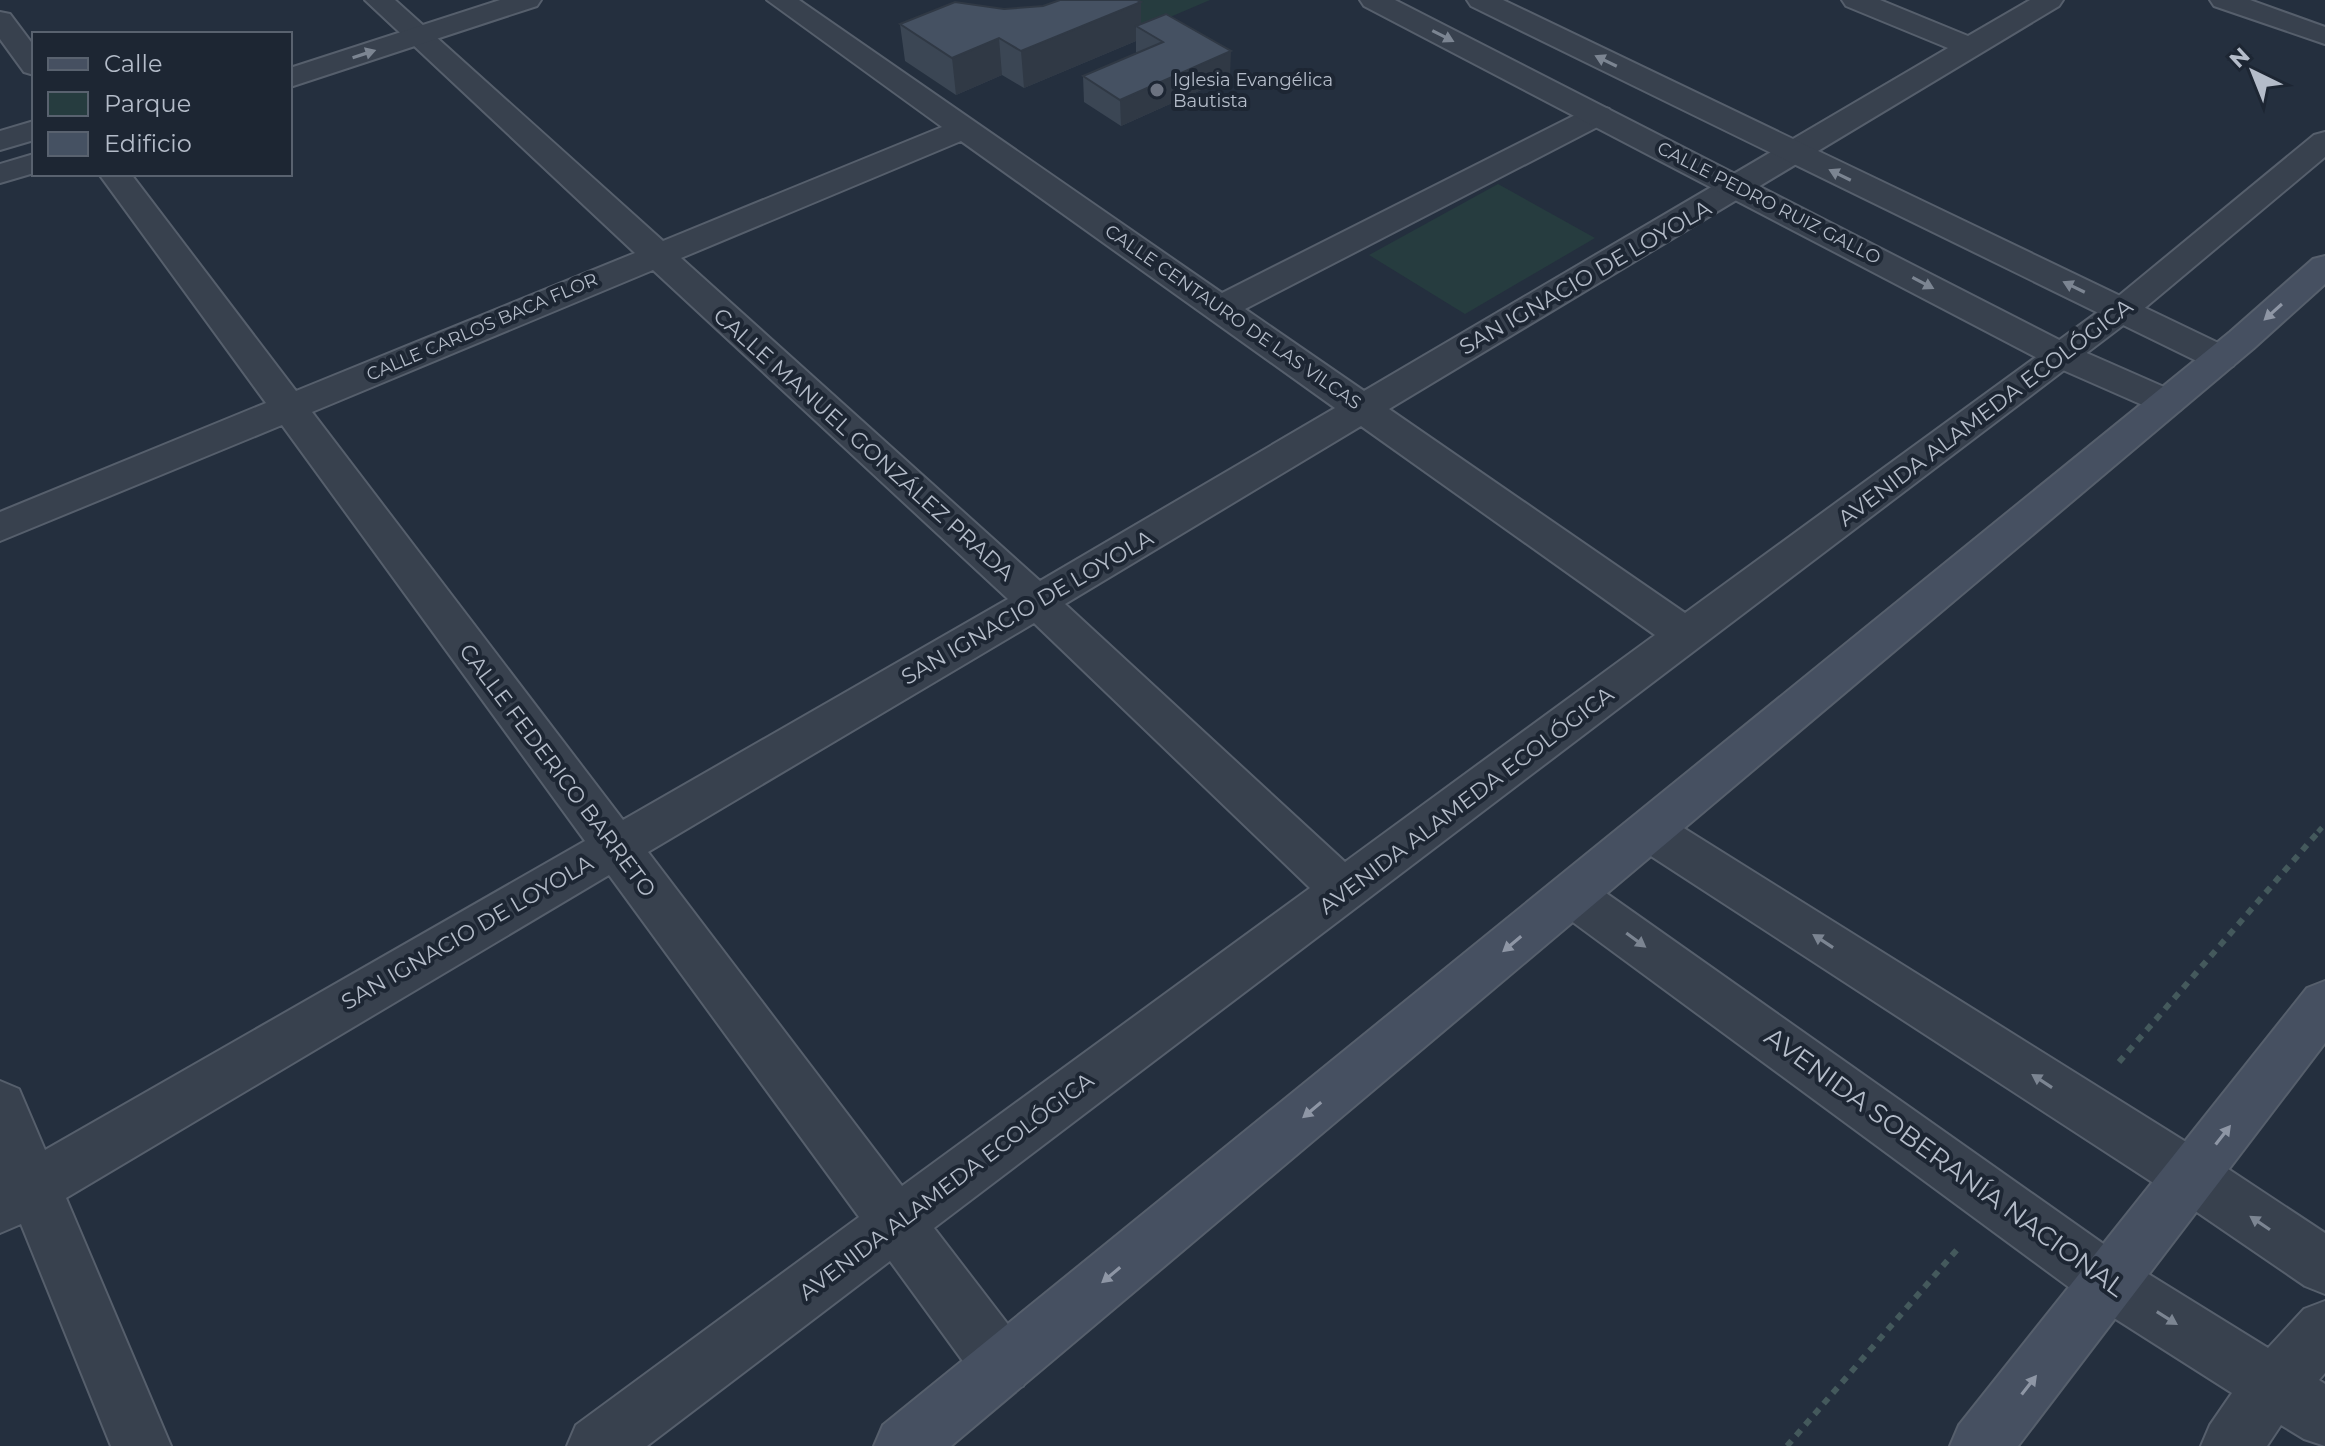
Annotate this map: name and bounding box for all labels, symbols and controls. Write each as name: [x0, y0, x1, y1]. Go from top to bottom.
one-way arrow: [1432, 29, 1455, 42]
legend: [32, 32, 292, 176]
north arrow: [2213, 32, 2293, 112]
text: N: [2224, 42, 2255, 74]
one-way arrow: [352, 47, 376, 59]
text: Calle: [104, 49, 162, 78]
one-way arrow: [1595, 54, 1618, 68]
place label: Iglesia Evangélica Bautista: [1173, 69, 1333, 112]
marker: Iglesia Evangélica Bautista: [1148, 81, 1166, 99]
text: Parque: [104, 89, 191, 118]
text: Edificio: [104, 129, 192, 158]
street label: CALLE PEDRO RUIZ GALLO: [1654, 137, 1884, 269]
one-way arrow: [1828, 168, 1851, 182]
street label: SAN IGNACIO DE LOYOLA: [1455, 194, 1716, 361]
street label: CALLE CENTAURO DE LAS VILCAS: [1101, 220, 1365, 414]
street label: CALLE CARLOS BACA FLOR: [363, 268, 601, 386]
one-way arrow: [1911, 277, 1934, 290]
one-way arrow: [2063, 280, 2086, 294]
street label: AVENIDA ALAMEDA ECOLÓGICA: [1833, 293, 2138, 532]
street label: CALLE MANUEL GONZÁLEZ PRADA: [708, 302, 1020, 587]
one-way arrow: [2263, 303, 2282, 321]
street label: SAN IGNACIO DE LOYOLA: [897, 524, 1158, 691]
street label: CALLE FEDERICO BARRETO: [453, 638, 662, 902]
street label: AVENIDA ALAMEDA ECOLÓGICA: [1314, 681, 1619, 920]
street label: SAN IGNACIO DE LOYOLA: [337, 849, 598, 1016]
one-way arrow: [1625, 932, 1646, 947]
one-way arrow: [1502, 935, 1522, 952]
one-way arrow: [1812, 935, 1834, 949]
street label: AVENIDA SOBERANÍA NACIONAL: [1758, 1020, 2132, 1304]
street label: AVENIDA ALAMEDA ECOLÓGICA: [794, 1067, 1099, 1306]
one-way arrow: [2031, 1075, 2053, 1089]
one-way arrow: [1301, 1101, 1322, 1118]
one-way arrow: [2214, 1125, 2230, 1145]
one-way arrow: [2250, 1216, 2271, 1231]
one-way arrow: [1101, 1266, 1121, 1283]
one-way arrow: [2156, 1310, 2178, 1324]
one-way arrow: [2020, 1375, 2036, 1395]

